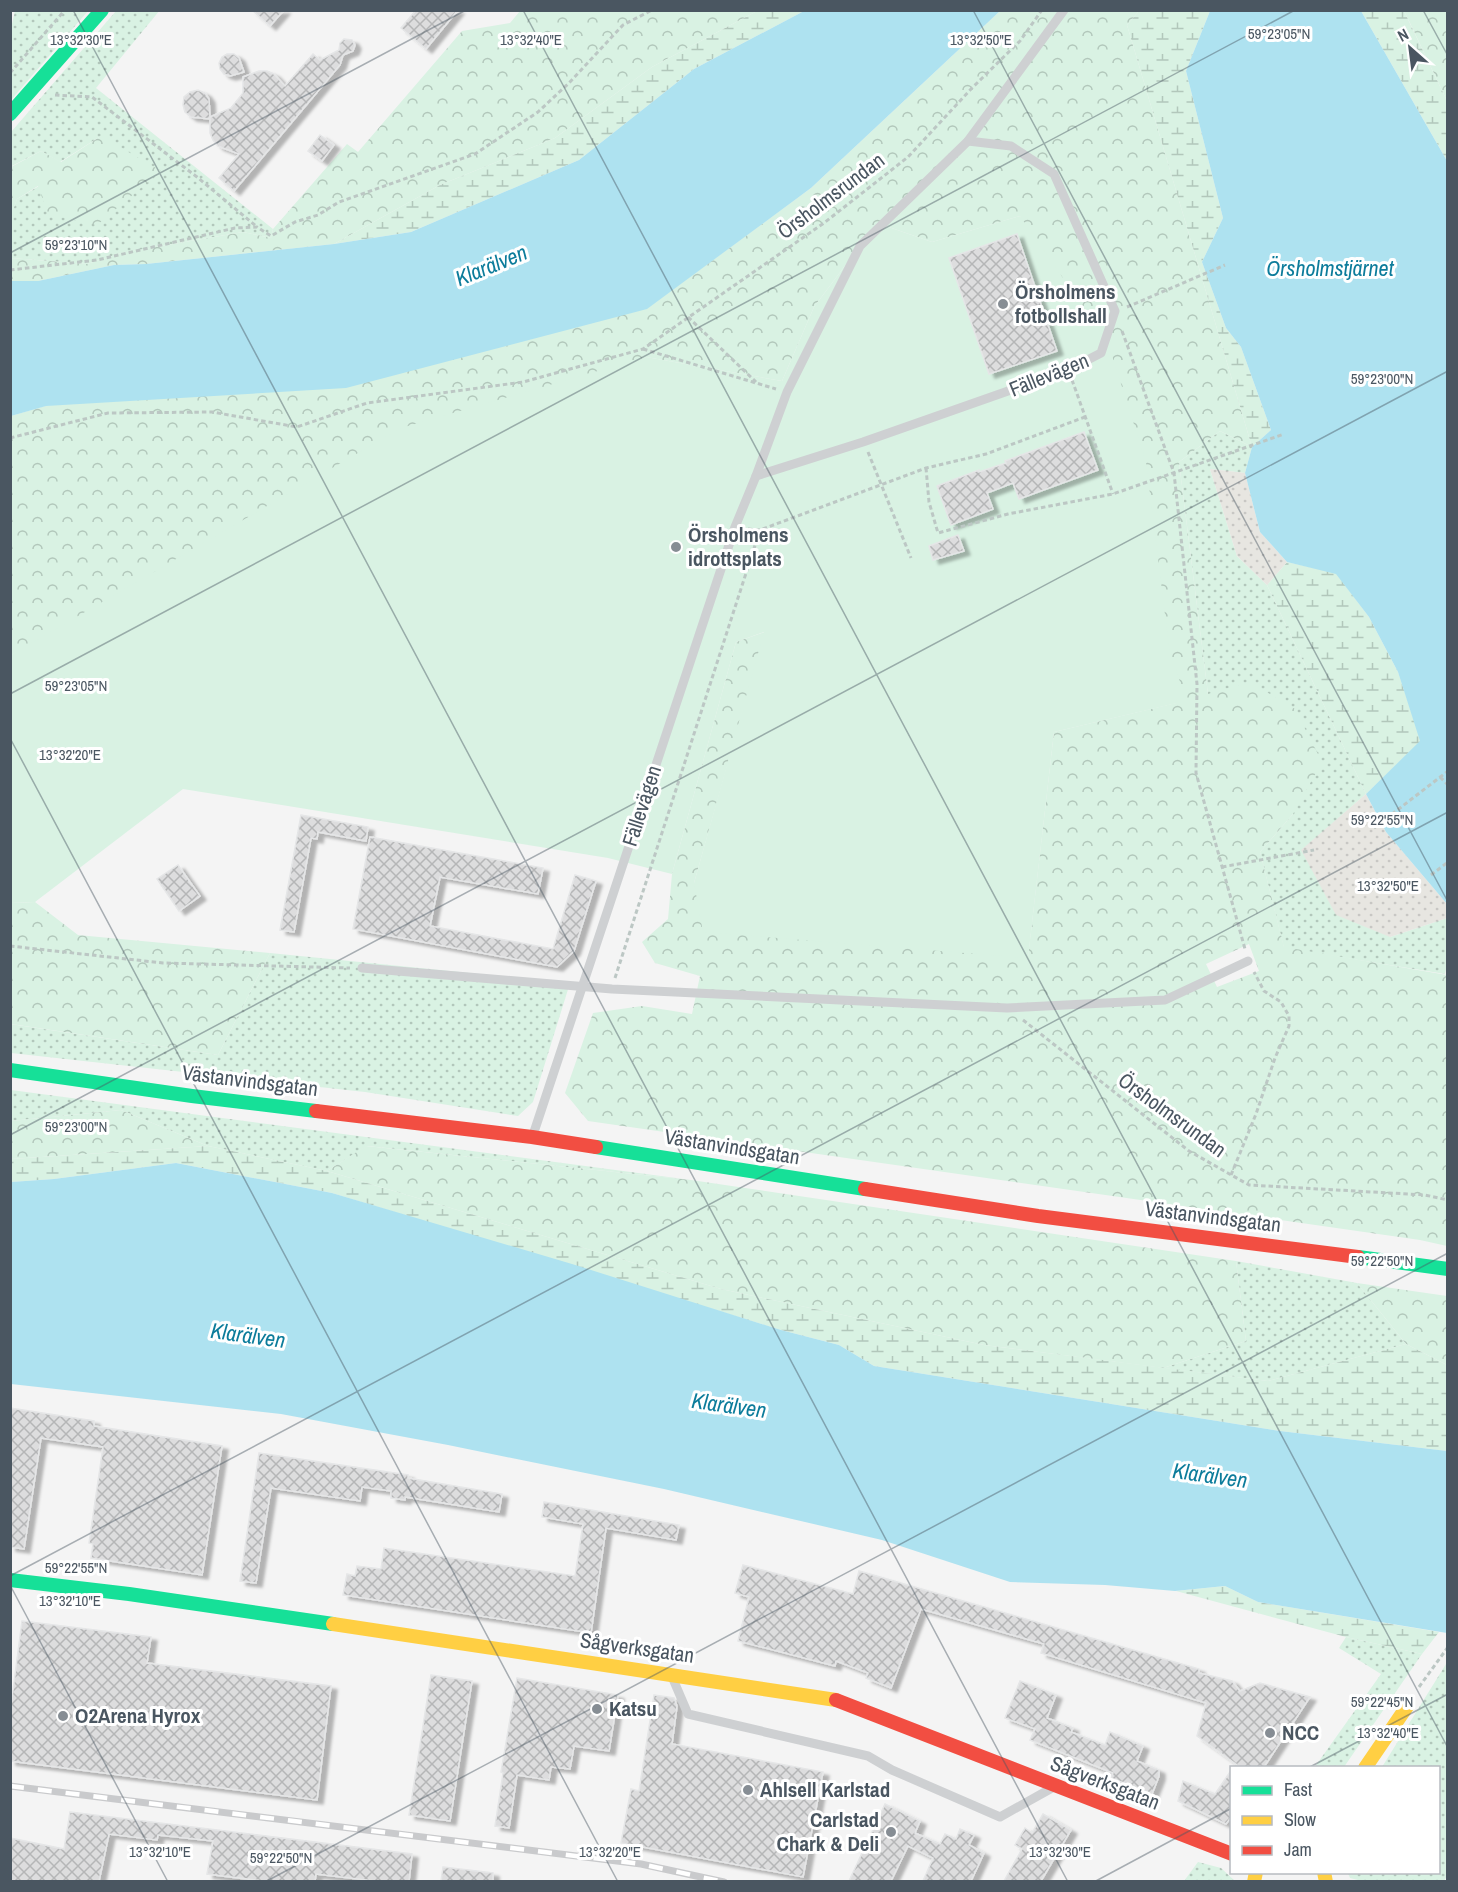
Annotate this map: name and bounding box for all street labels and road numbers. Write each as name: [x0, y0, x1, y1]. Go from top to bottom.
street label: Örsholmsrundan: [771, 146, 890, 245]
street label: Fällevägen: [1005, 345, 1093, 404]
street label: Fällevägen: [615, 762, 668, 850]
street label: Västanvindsgatan: [180, 1058, 320, 1103]
street label: Örsholmsrundan: [1112, 1065, 1232, 1164]
street label: Västanvindsgatan: [662, 1121, 802, 1172]
street label: Västanvindsgatan: [1143, 1194, 1283, 1239]
street label: Sågverksgatan: [578, 1625, 696, 1670]
street label: Sågverksgatan: [1046, 1748, 1164, 1817]

